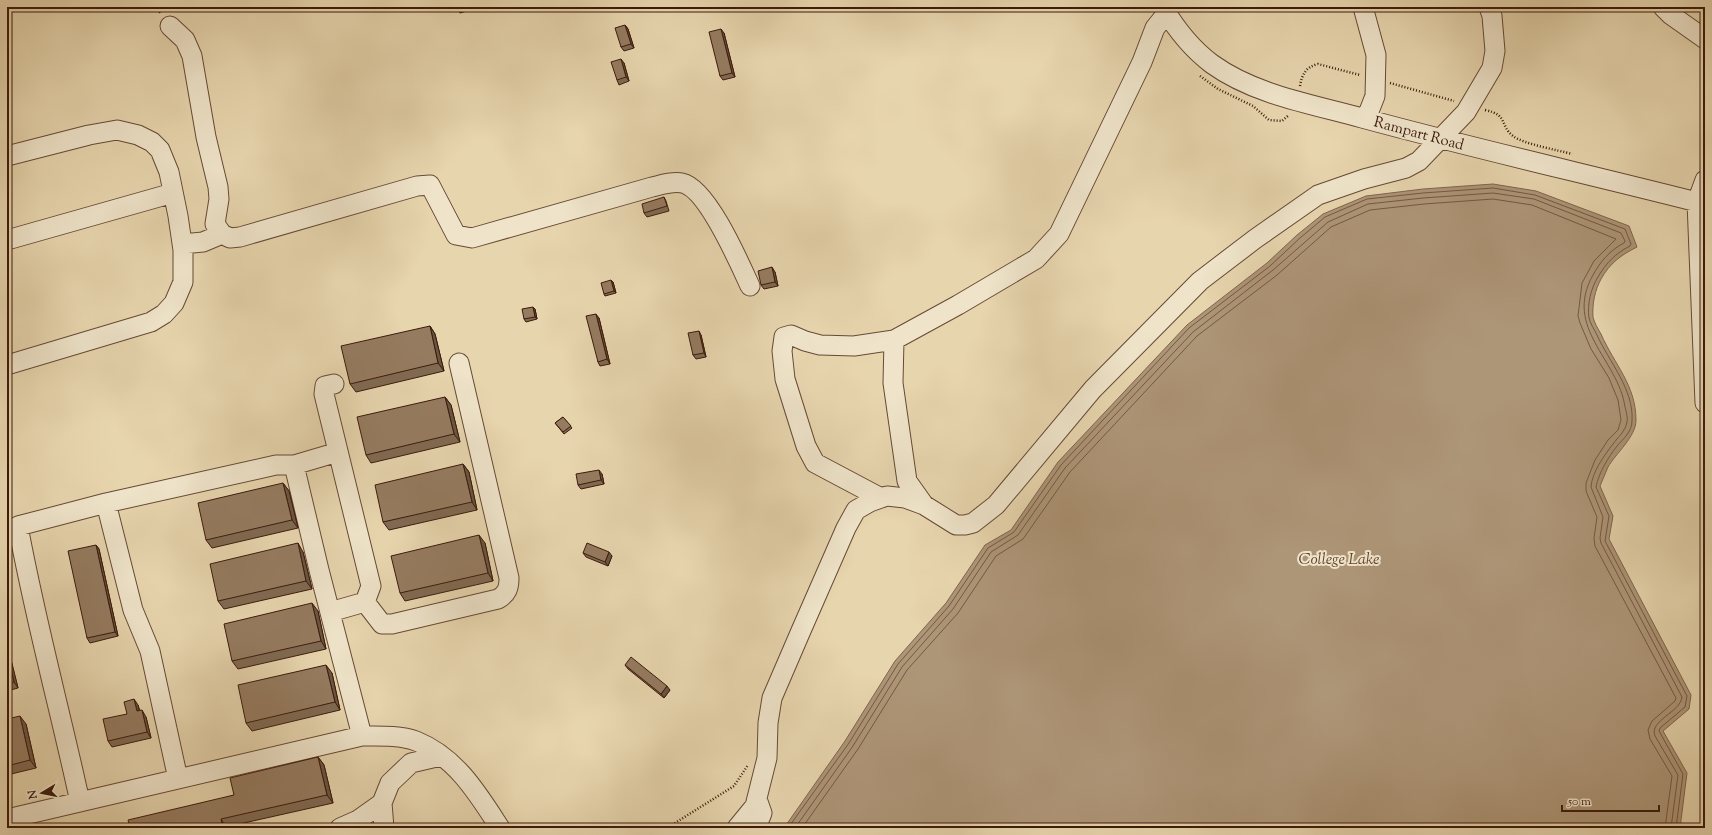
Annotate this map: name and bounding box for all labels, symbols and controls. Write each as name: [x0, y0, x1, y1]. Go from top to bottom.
street label: Rampart Road: [1371, 112, 1467, 157]
water label: College Lake: [1298, 549, 1380, 572]
north arrow: [22, 773, 62, 813]
scale bar: [1562, 787, 1659, 813]
text: N: [24, 789, 42, 801]
text: 50 m: [1567, 793, 1591, 811]

